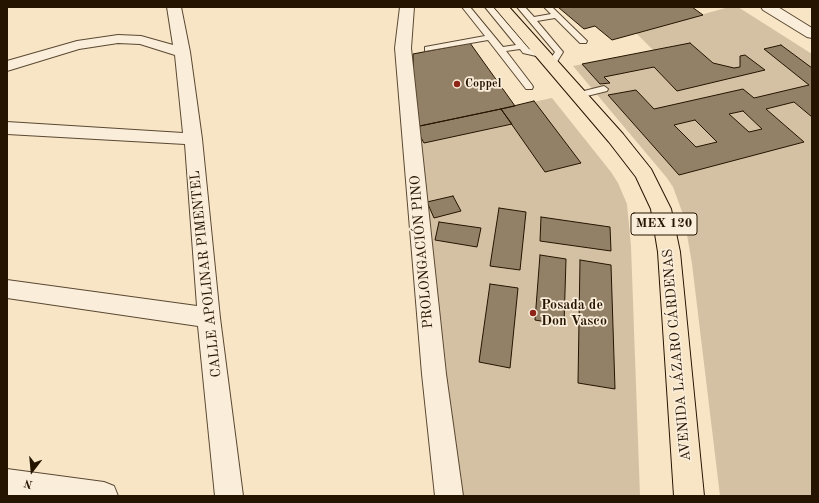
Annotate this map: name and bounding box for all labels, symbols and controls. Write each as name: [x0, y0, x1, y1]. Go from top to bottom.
place label: Coppel: [465, 77, 501, 91]
marker: Coppel: [452, 79, 462, 89]
street label: CALLE APOLINAR PIMENTEL: [187, 170, 225, 378]
street label: PROLONGACIÓN PINO: [407, 175, 437, 329]
road number: MEX 120: [631, 213, 697, 235]
street label: AVENIDA LÁZARO CÁRDENAS: [659, 248, 695, 462]
place label: Posada de Don Vasco: [541, 297, 607, 330]
marker: Posada de Don Vasco: [528, 308, 538, 318]
north arrow: [12, 451, 52, 491]
text: N: [23, 477, 34, 489]

